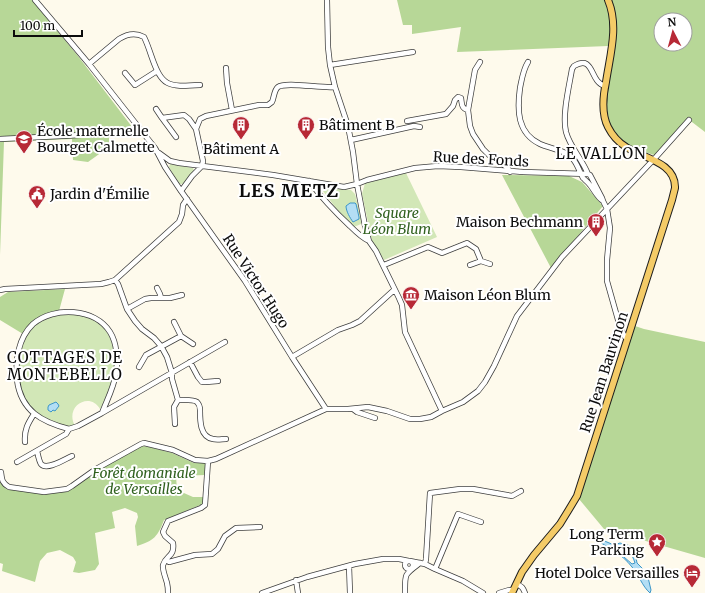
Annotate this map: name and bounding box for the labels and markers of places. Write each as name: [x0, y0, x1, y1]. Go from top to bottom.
building icon: Bâtiment A: [231, 115, 251, 140]
building icon: Bâtiment B: [296, 115, 316, 140]
place label: Bâtiment B: [319, 116, 395, 134]
place label: École maternelle Bourget Calmette: [37, 122, 154, 156]
school or university icon: École maternelle Bourget Calmette: [14, 129, 34, 154]
place label: Bâtiment A: [203, 140, 279, 158]
public building icon: Jardin d'Émilie: [27, 184, 47, 209]
place label: Jardin d'Émilie: [49, 185, 149, 203]
building icon: Maison Bechmann: [586, 212, 606, 237]
place label: Maison Bechmann: [456, 213, 583, 231]
museum icon: Maison Léon Blum: [401, 285, 421, 310]
place label: Maison Léon Blum: [424, 286, 551, 304]
place label: Long Term Parking: [569, 525, 645, 559]
place icon: Long Term Parking: [647, 532, 667, 557]
hotel icon: Hotel Dolce Versailles: [682, 563, 702, 588]
place label: Hotel Dolce Versailles: [535, 564, 679, 582]

